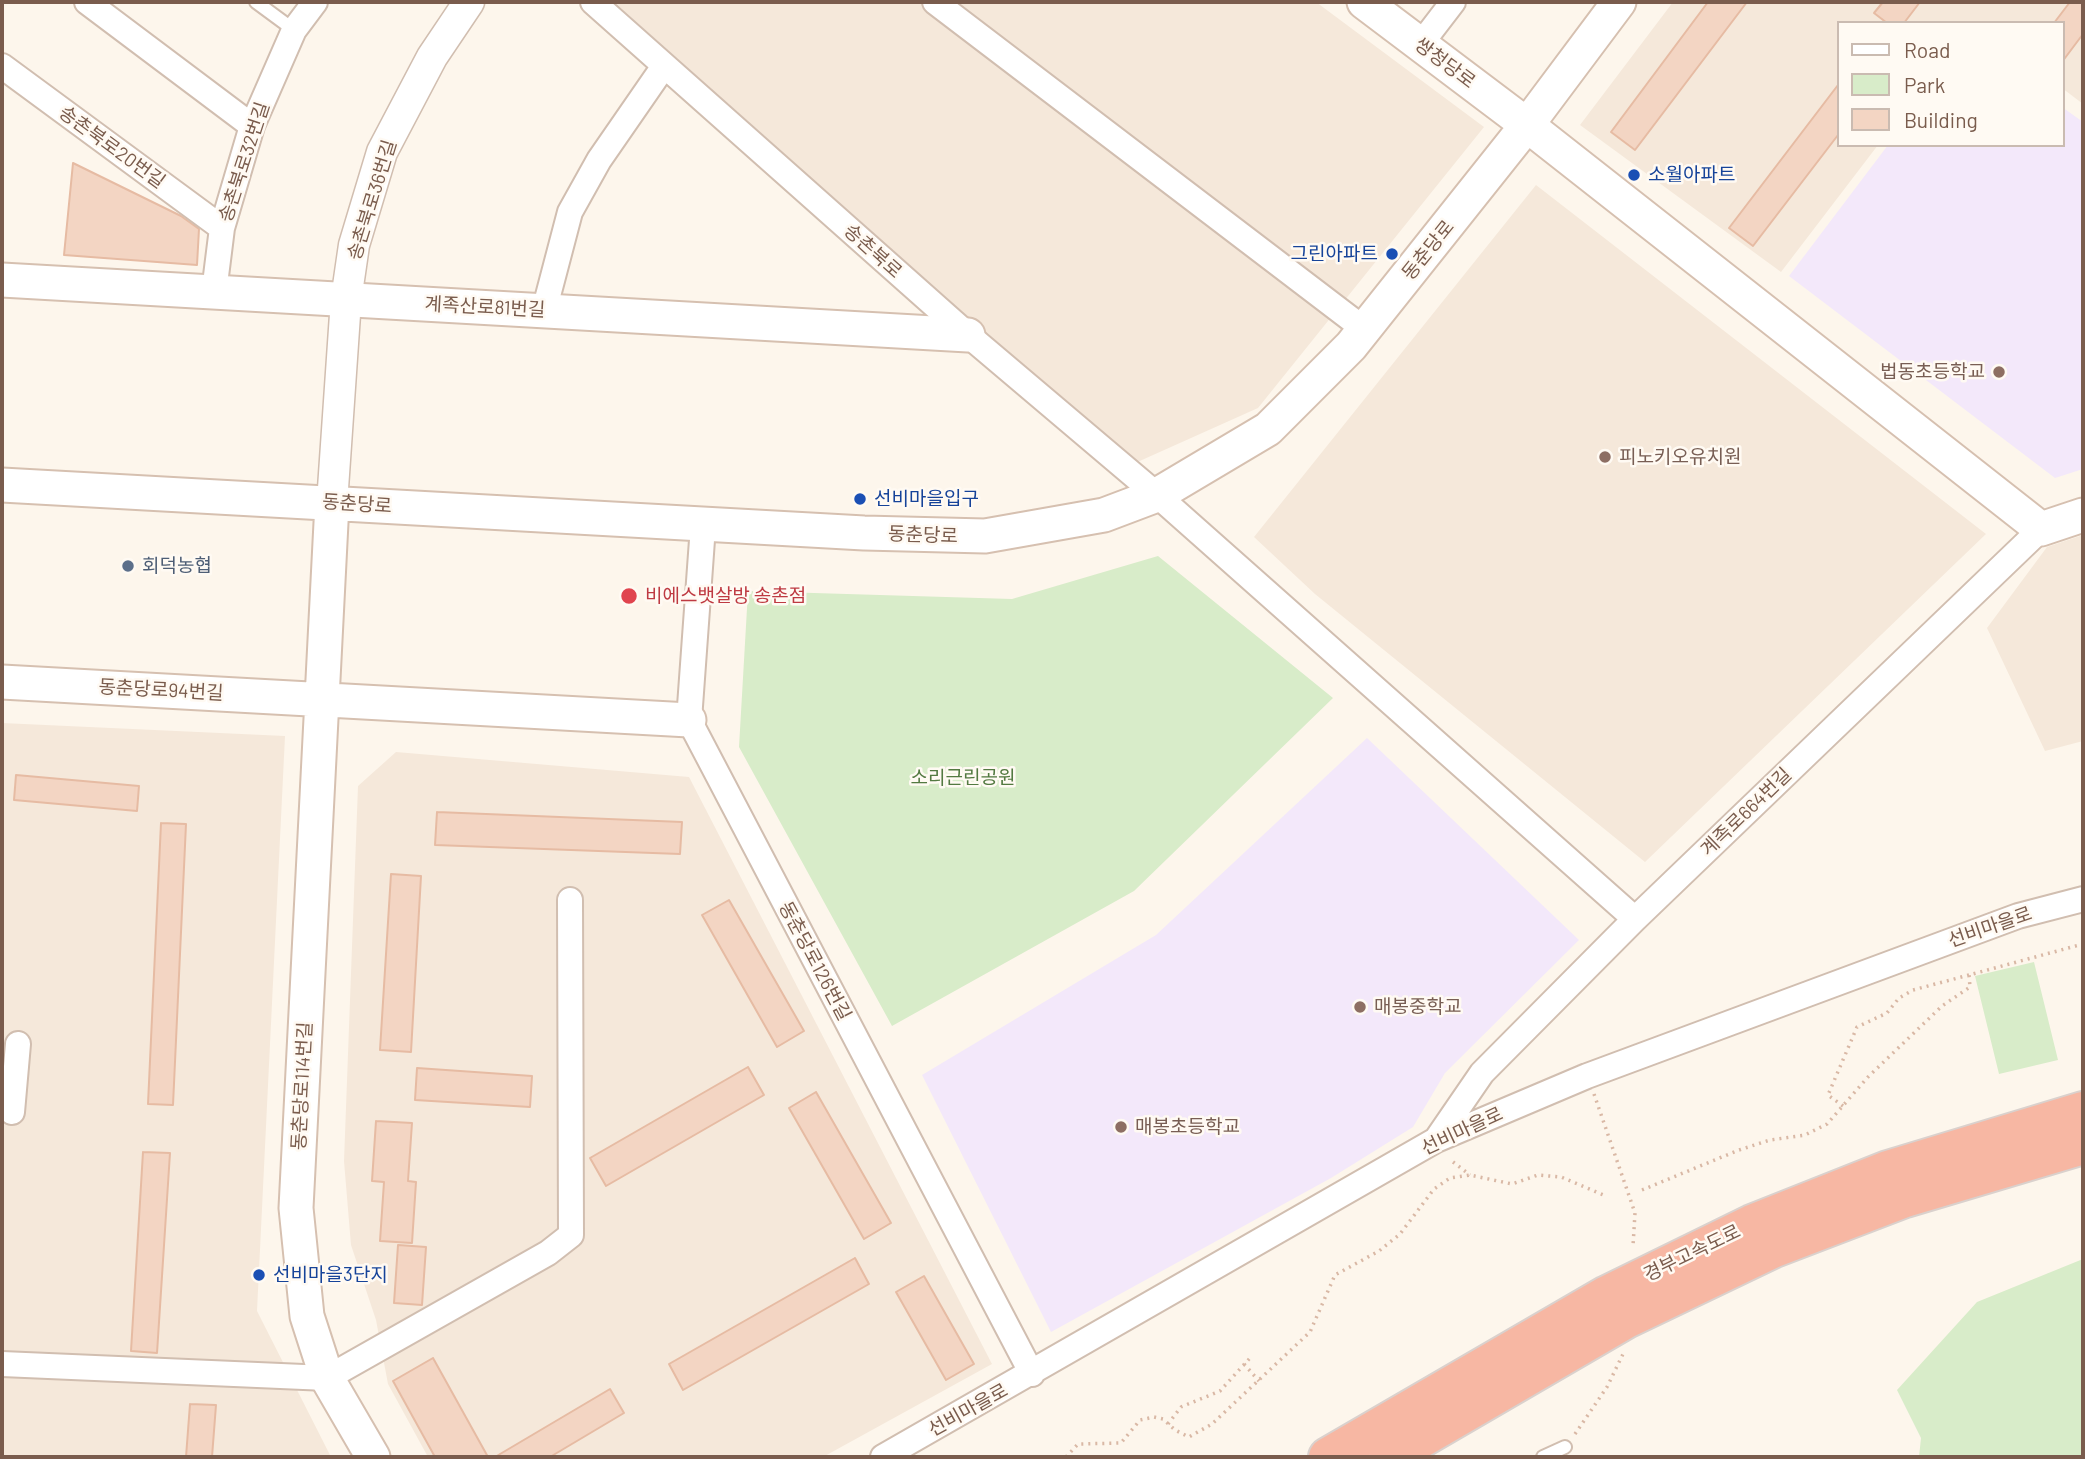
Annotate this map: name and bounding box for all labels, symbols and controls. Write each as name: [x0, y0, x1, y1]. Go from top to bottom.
legend: [1836, 21, 2064, 147]
street label: 쌍청당로: [1410, 33, 1480, 93]
text: Road: [1904, 37, 1950, 62]
text: Park: [1904, 72, 1945, 97]
street label: 송촌북로32번길: [214, 99, 274, 225]
street label: 송촌북로20번길: [54, 101, 170, 193]
text: Building: [1904, 107, 1978, 132]
street label: 송촌북로36번길: [343, 137, 401, 263]
place label: 소월아파트: [1648, 164, 1735, 186]
marker: 소월아파트: [1626, 167, 1642, 183]
street label: 동춘당로: [1397, 216, 1459, 284]
street label: 송촌북로: [839, 219, 907, 283]
place label: 그린아파트: [1291, 243, 1378, 265]
marker: 그린아파트: [1384, 246, 1400, 262]
street label: 계족산로81번길: [424, 292, 546, 322]
place label: 법동초등학교: [1880, 361, 1985, 383]
marker: 법동초등학교: [1991, 364, 2007, 380]
place label: 피노키오유치원: [1619, 446, 1741, 468]
marker: 피노키오유치원: [1597, 449, 1613, 465]
place label: 선비마을입구: [874, 488, 979, 510]
street label: 동춘당로: [321, 490, 393, 518]
marker: 선비마을입구: [852, 491, 868, 507]
street label: 동춘당로: [888, 522, 958, 548]
place label: 회덕농협: [142, 555, 212, 577]
marker: 회덕농협: [120, 558, 136, 574]
place label: 비에스뱃살방 송촌점: [645, 585, 806, 607]
marker: 비에스뱃살방 송촌점: [619, 586, 639, 606]
street label: 동춘당로94번길: [98, 675, 224, 705]
street label: 계족로664번길: [1696, 763, 1796, 861]
park label: 소리근린공원: [911, 767, 1015, 789]
street label: 동춘당로126번길: [774, 898, 856, 1024]
street label: 선비마을로: [1945, 902, 2035, 952]
place label: 매봉중학교: [1374, 996, 1461, 1018]
marker: 매봉중학교: [1352, 999, 1368, 1015]
street label: 동춘당로114번길: [287, 1021, 317, 1151]
street label: 선비마을로: [1418, 1102, 1506, 1160]
place label: 매봉초등학교: [1135, 1116, 1240, 1138]
marker: 매봉초등학교: [1113, 1119, 1129, 1135]
street label: 경부고속도로: [1640, 1220, 1744, 1286]
place label: 선비마을3단지: [273, 1264, 388, 1286]
marker: 선비마을3단지: [251, 1267, 267, 1283]
street label: 선비마을로: [924, 1379, 1012, 1441]

